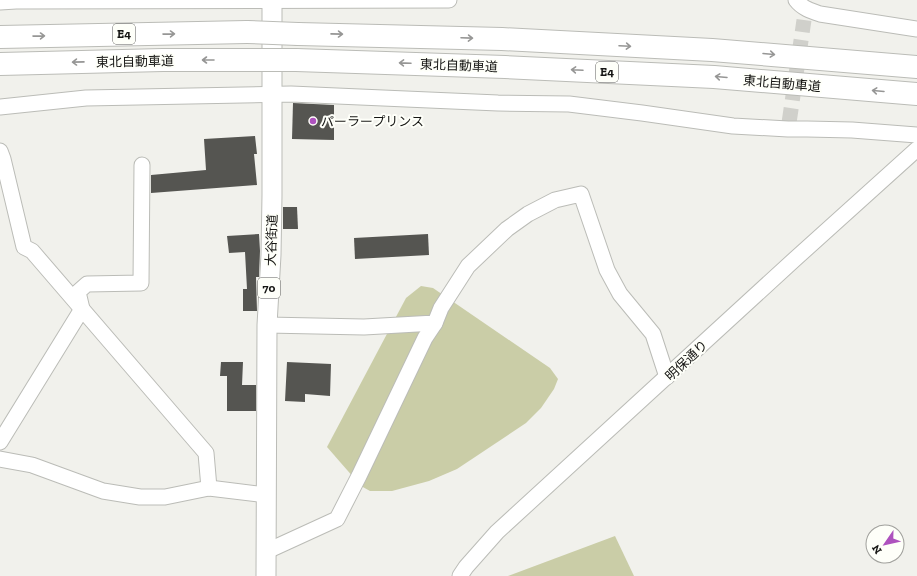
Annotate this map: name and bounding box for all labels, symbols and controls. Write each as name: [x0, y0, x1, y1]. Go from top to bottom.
road number: E4: [113, 24, 135, 44]
one-way arrow: [162, 30, 175, 38]
one-way arrow: [330, 31, 343, 38]
one-way arrow: [32, 32, 45, 40]
one-way arrow: [460, 34, 473, 42]
one-way arrow: [618, 42, 631, 49]
one-way arrow: [762, 51, 775, 58]
street label: 東北自動車道: [96, 53, 174, 70]
one-way arrow: [202, 56, 215, 64]
street label: 東北自動車道: [420, 57, 498, 74]
one-way arrow: [72, 58, 85, 66]
one-way arrow: [399, 60, 412, 67]
road number: E4: [596, 62, 618, 82]
one-way arrow: [571, 66, 584, 74]
street label: 東北自動車道: [742, 73, 821, 94]
one-way arrow: [715, 74, 728, 81]
one-way arrow: [872, 87, 885, 94]
place label: パーラープリンス: [321, 114, 424, 129]
marker: パーラープリンス: [308, 116, 318, 126]
street label: 大谷街道: [263, 214, 280, 266]
road number: 70: [258, 278, 280, 298]
street label: 明保通り: [662, 337, 710, 384]
north arrow: [865, 524, 905, 564]
text: N: [869, 542, 885, 556]

